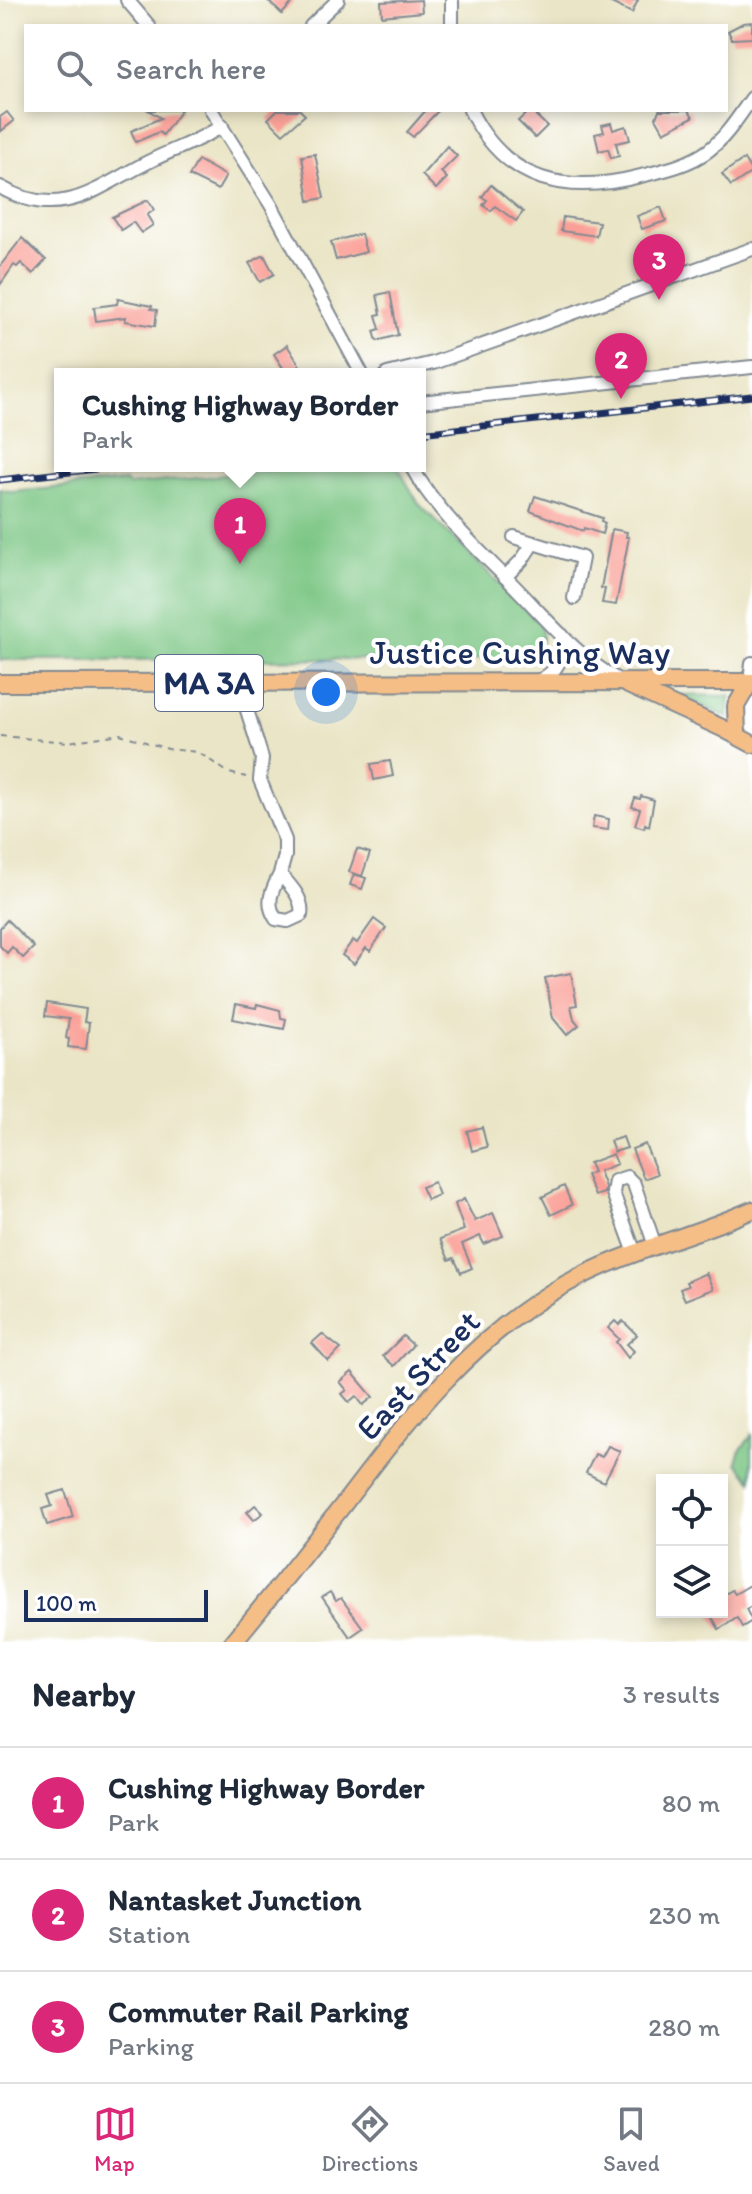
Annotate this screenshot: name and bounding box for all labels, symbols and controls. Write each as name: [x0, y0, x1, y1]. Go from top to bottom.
search box: [24, 24, 728, 112]
icon: search: [52, 46, 96, 90]
text: Search here: [116, 50, 266, 87]
pin: 3: [633, 234, 685, 300]
pin: 2: [595, 333, 647, 399]
popup: [54, 368, 426, 472]
text: Cushing Highway Border: [82, 386, 398, 423]
text: Park: [82, 423, 133, 455]
pin: 1: [214, 498, 266, 564]
street label: Justice Cushing Way: [370, 632, 670, 673]
road number: MA 3A: [155, 655, 263, 711]
your location: [306, 672, 346, 712]
street label: East Street: [348, 1301, 489, 1448]
map controls: [656, 1474, 728, 1618]
button: locate: [656, 1474, 728, 1546]
button: layers: [656, 1546, 728, 1618]
scale bar: [24, 1586, 208, 1622]
text: 100 m: [36, 1590, 97, 1617]
text: Nearby: [32, 1674, 135, 1715]
text: 3 results: [623, 1678, 720, 1710]
text: Cushing Highway Border: [108, 1769, 424, 1806]
text: 1: [52, 1787, 64, 1819]
text: 80 m: [662, 1787, 720, 1819]
text: Park: [108, 1806, 159, 1838]
text: Nantasket Junction: [108, 1881, 362, 1918]
text: 2: [51, 1899, 65, 1931]
text: 230 m: [648, 1899, 720, 1931]
text: Station: [108, 1918, 190, 1950]
text: Commuter Rail Parking: [108, 1993, 409, 2030]
text: 3: [51, 2011, 65, 2043]
text: 280 m: [648, 2011, 720, 2043]
text: Parking: [108, 2030, 194, 2062]
tab: Map: [93, 2102, 137, 2177]
tab: Directions: [322, 2102, 418, 2177]
tab: Saved: [603, 2102, 659, 2177]

